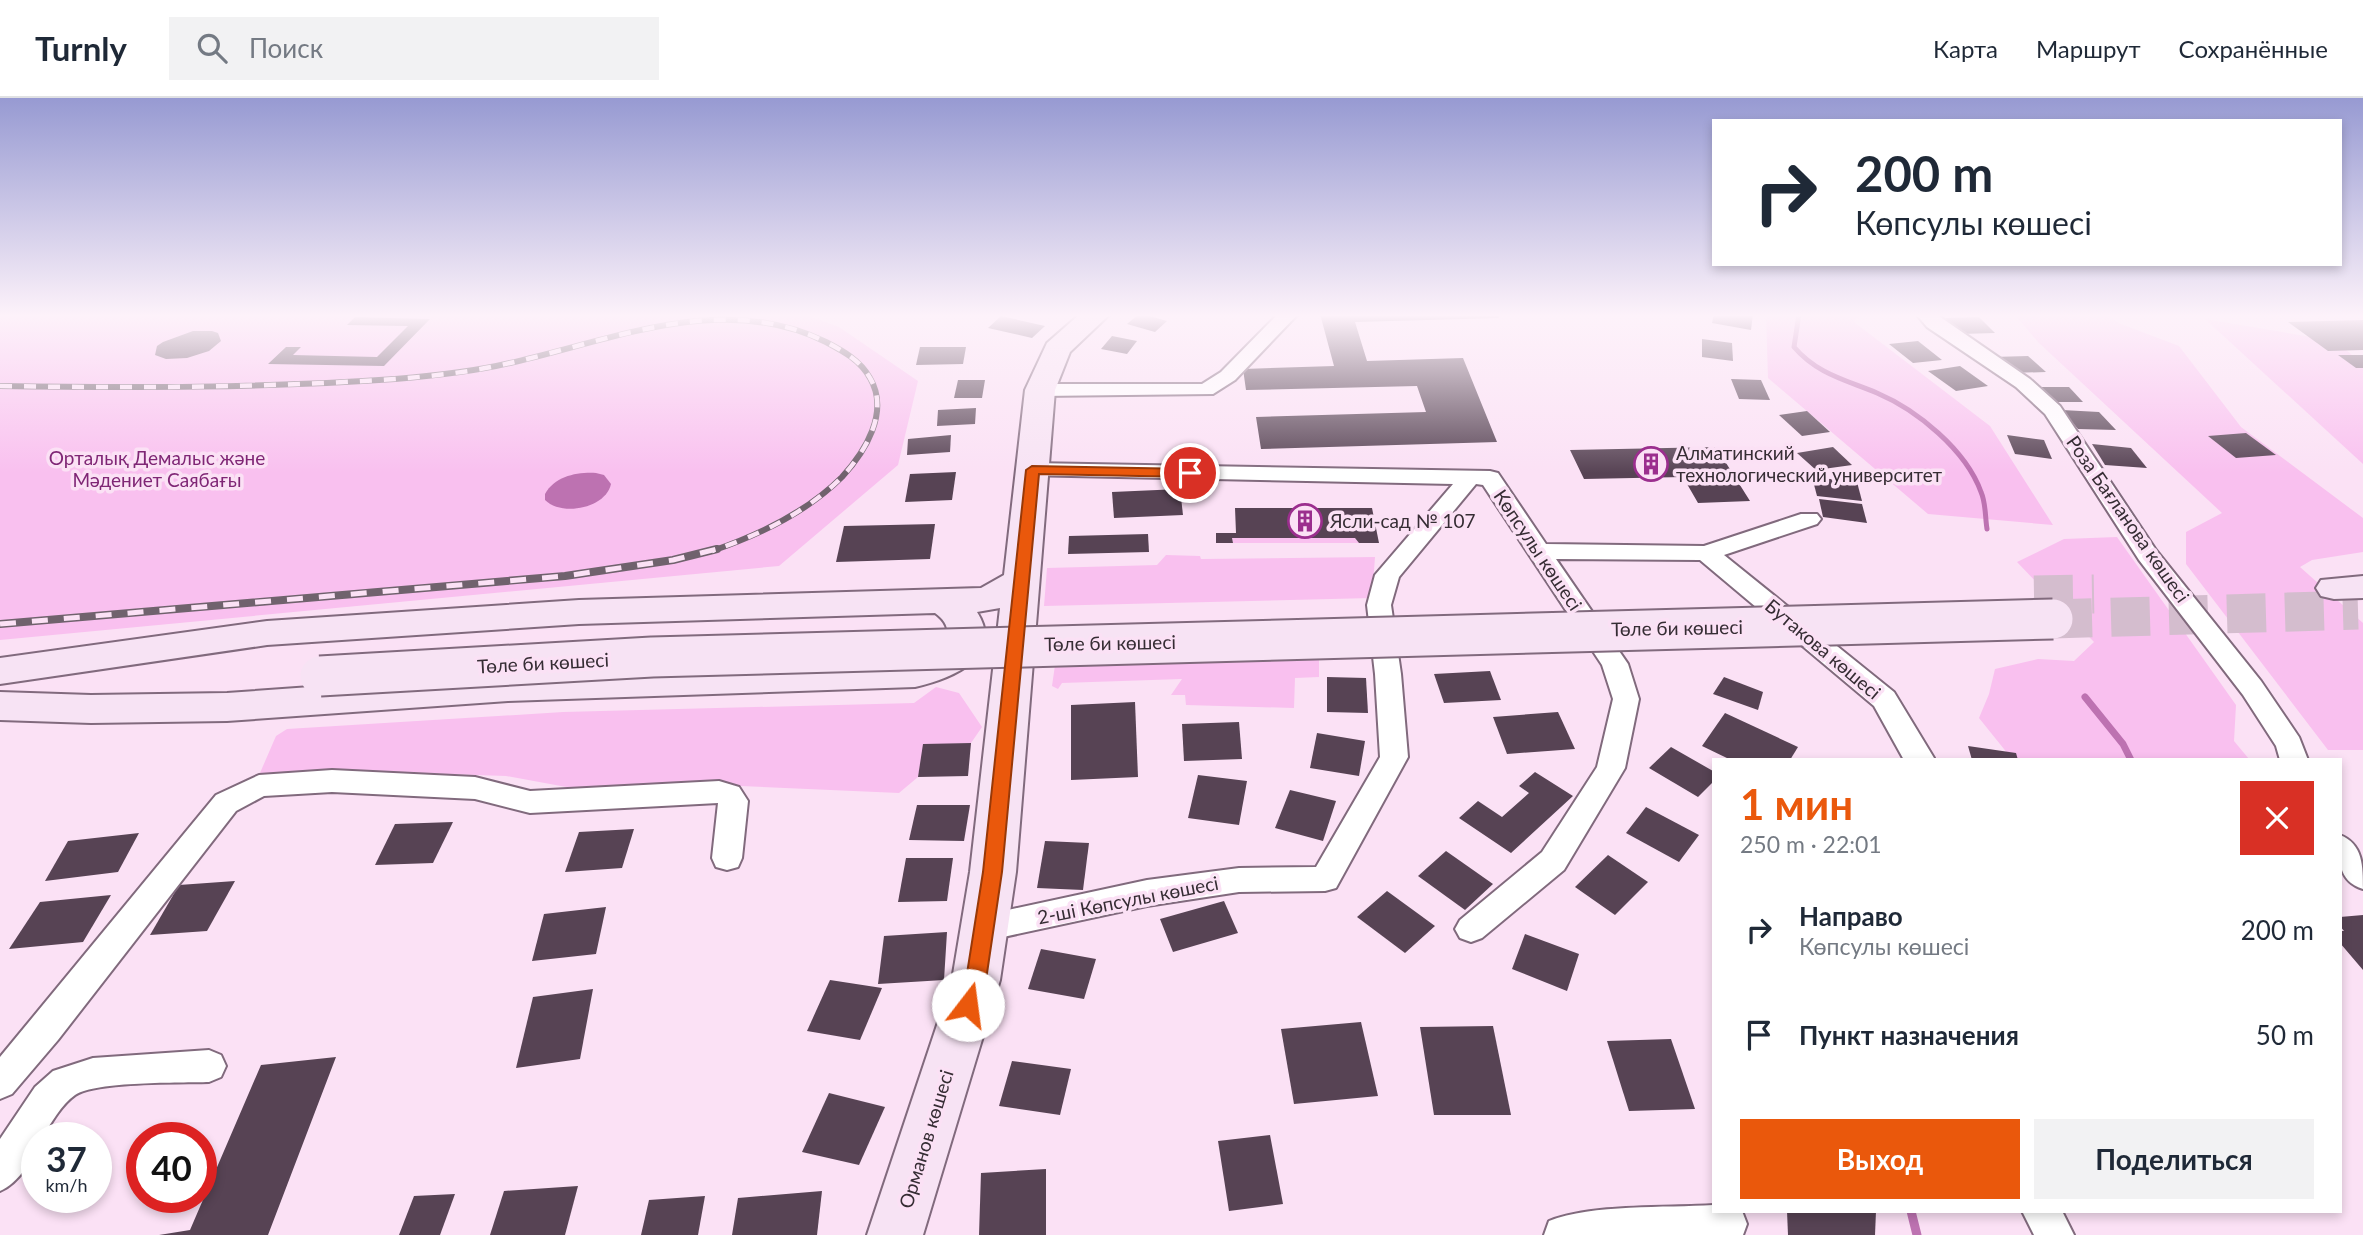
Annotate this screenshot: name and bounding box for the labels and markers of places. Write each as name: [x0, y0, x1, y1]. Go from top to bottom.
place label: Алматинский технологический университет: [1676, 441, 1943, 486]
pin: [1160, 443, 1220, 503]
building icon: Алматинский технологический университет: [1632, 445, 1670, 483]
building icon: Ясли-сад № 107: [1286, 502, 1324, 540]
place label: Ясли-сад № 107: [1329, 509, 1476, 532]

